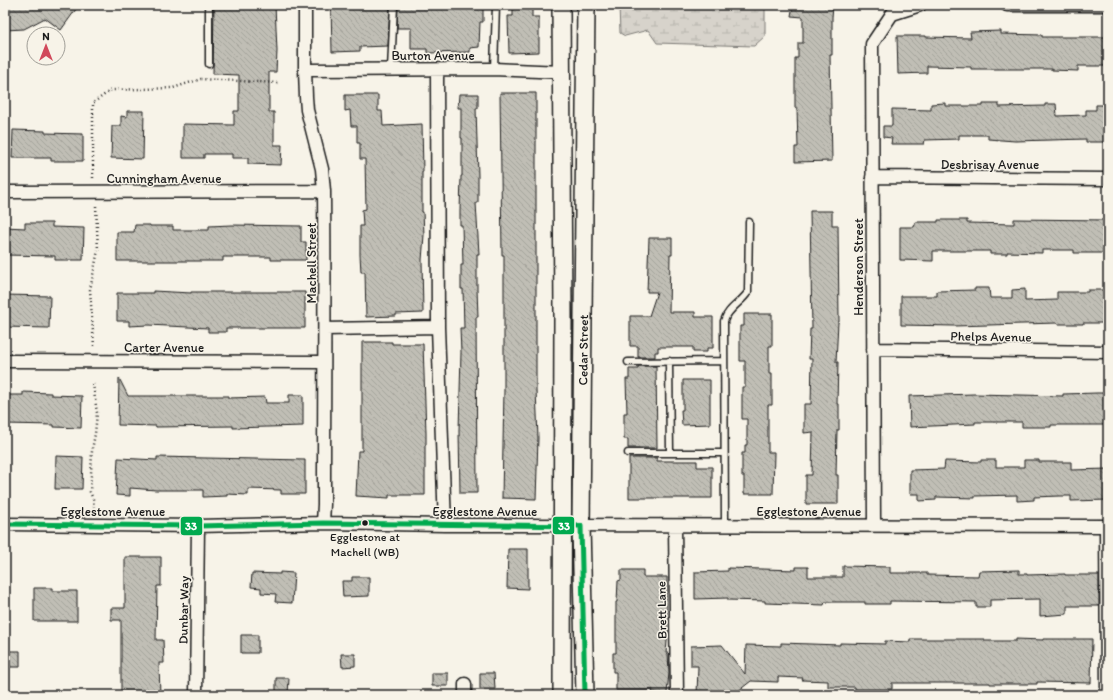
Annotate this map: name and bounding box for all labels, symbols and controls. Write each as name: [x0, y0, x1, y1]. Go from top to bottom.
north arrow: [26, 26, 66, 66]
text: N: [42, 30, 50, 43]
street label: Burton Avenue: [391, 48, 475, 63]
street label: Desbrisay Avenue: [941, 157, 1039, 172]
street label: Cunningham Avenue: [107, 171, 222, 186]
street label: Henderson Street: [851, 218, 866, 316]
street label: Machell Street: [304, 223, 319, 303]
street label: Cedar Street: [575, 314, 591, 385]
street label: Phelps Avenue: [950, 328, 1032, 345]
street label: Carter Avenue: [124, 340, 204, 355]
street label: Egglestone Avenue: [61, 504, 165, 519]
street label: Egglestone Avenue: [433, 504, 537, 519]
street label: Egglestone Avenue: [757, 504, 861, 519]
line badge: 33: [180, 516, 203, 536]
line badge: 33: [552, 516, 575, 535]
marker: Egglestone at Machell (WB): [360, 518, 370, 528]
text: 33: [185, 520, 197, 533]
text: 33: [558, 520, 570, 533]
place label: Egglestone at Machell (WB): [330, 530, 400, 559]
street label: Dunbar Way: [175, 576, 192, 644]
street label: Brett Lane: [653, 581, 670, 639]

